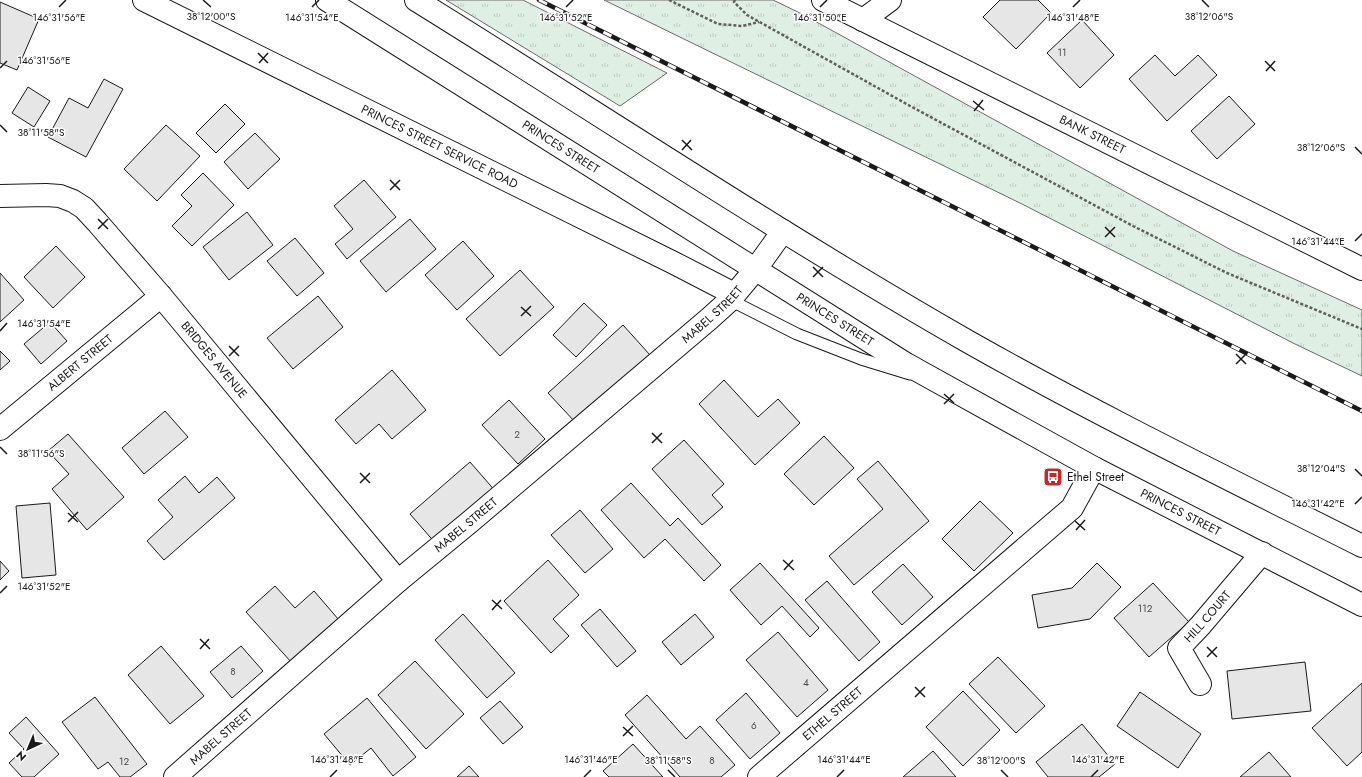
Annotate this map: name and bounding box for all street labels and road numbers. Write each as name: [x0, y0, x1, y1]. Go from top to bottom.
street label: PRINCES STREET SERVICE ROAD: [358, 100, 521, 193]
street label: BANK STREET: [1056, 110, 1129, 159]
street label: PRINCES STREET: [518, 116, 603, 178]
street label: MABEL STREET: [678, 282, 747, 347]
street label: PRINCES STREET: [793, 288, 877, 351]
street label: BRIDGES AVENUE: [177, 317, 252, 402]
street label: ALBERT STREET: [43, 330, 117, 395]
street label: PRINCES STREET: [1137, 484, 1224, 541]
street label: MABEL STREET: [430, 493, 502, 557]
street label: HILL COURT: [1180, 587, 1235, 647]
street label: ETHEL STREET: [799, 683, 867, 745]
street label: MABEL STREET: [186, 704, 256, 769]

